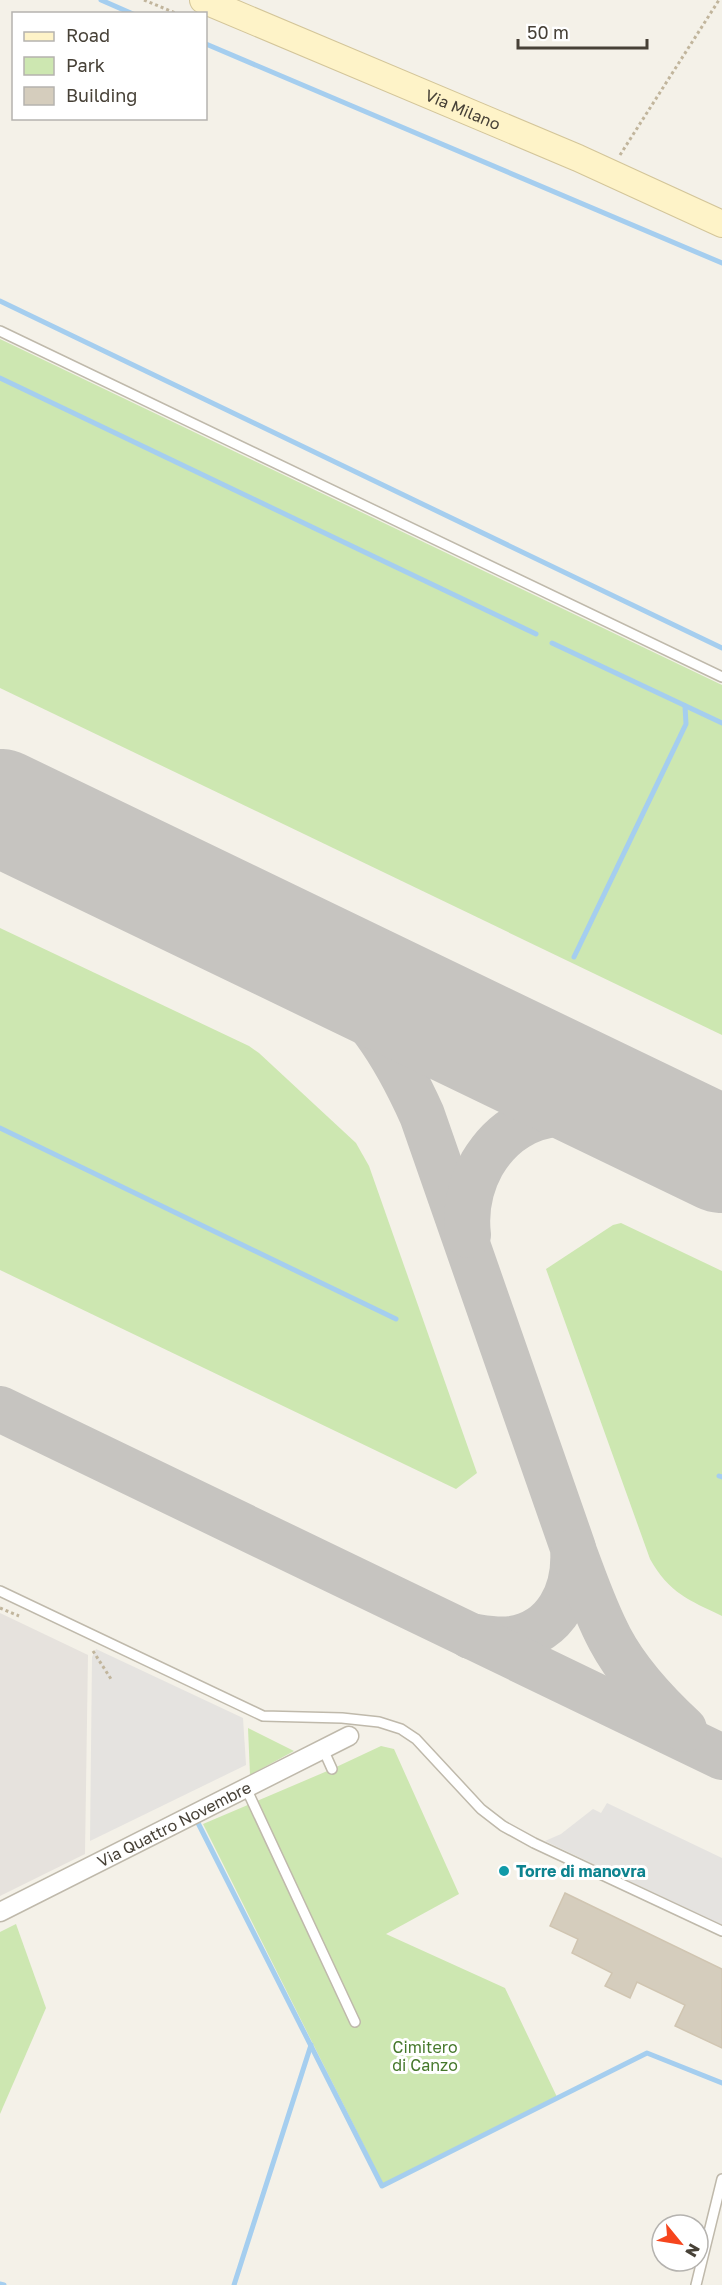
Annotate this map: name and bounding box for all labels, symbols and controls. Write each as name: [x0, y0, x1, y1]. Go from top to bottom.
legend: [12, 12, 207, 120]
scale bar: [518, 12, 647, 50]
text: 50 m: [527, 21, 569, 43]
text: Road: [66, 24, 110, 46]
text: Park: [66, 54, 105, 76]
text: Building: [66, 84, 137, 106]
street label: Via Milano: [422, 85, 504, 134]
street label: Via Quattro Novembre: [94, 1777, 254, 1871]
place label: Torre di manovra: [516, 1861, 646, 1881]
marker: Torre di manovra: [497, 1864, 511, 1878]
park label: Cimitero di Canzo: [392, 2037, 458, 2075]
north arrow: [650, 2213, 710, 2273]
text: N: [681, 2240, 705, 2261]

